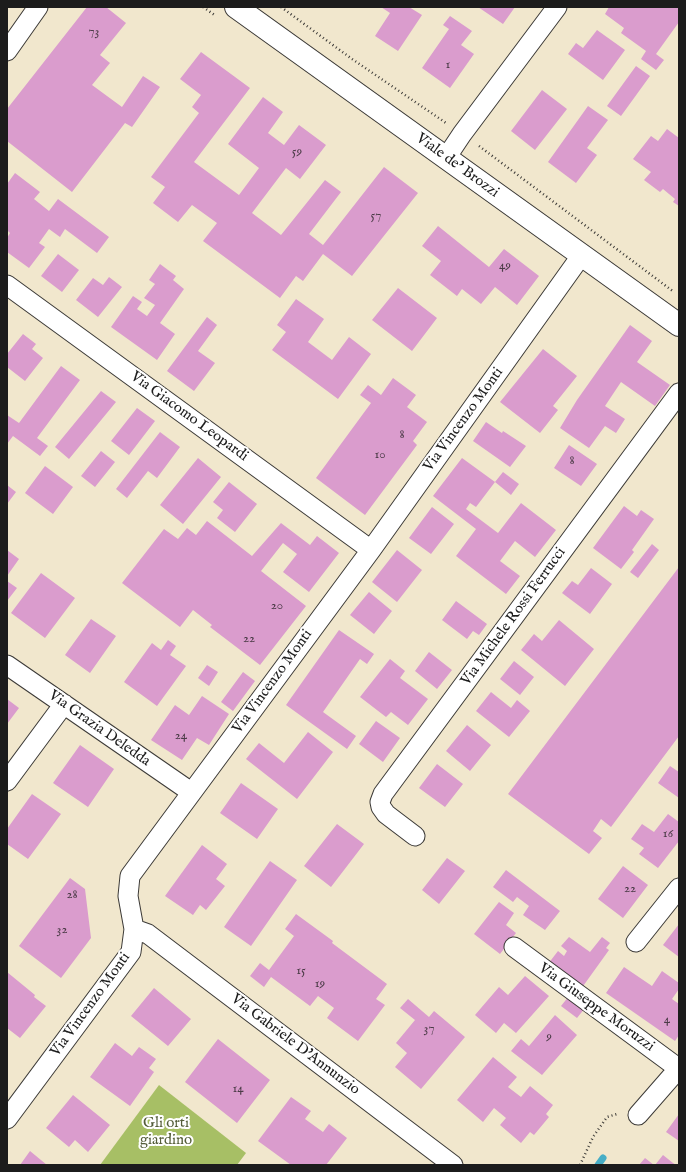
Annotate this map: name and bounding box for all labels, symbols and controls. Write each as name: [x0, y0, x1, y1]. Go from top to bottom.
house number: 73: [89, 24, 99, 40]
house number: 1: [446, 57, 450, 73]
street label: Viale de' Brozzi: [412, 130, 502, 202]
house number: 59: [292, 144, 302, 160]
house number: 57: [371, 208, 381, 224]
house number: 49: [499, 258, 511, 274]
street label: Via Vincenzo Monti: [420, 365, 508, 475]
street label: Via Giacomo Leopardi: [127, 368, 251, 466]
house number: 8: [399, 427, 405, 443]
house number: 10: [374, 447, 386, 463]
house number: 8: [569, 453, 575, 469]
street label: Via Michele Rossi Ferrucci: [458, 544, 570, 690]
house number: 20: [271, 598, 283, 614]
street label: Via Vincenzo Monti: [229, 627, 317, 737]
house number: 22: [243, 631, 255, 647]
street label: Via Grazia Deledda: [44, 687, 154, 771]
house number: 24: [175, 728, 187, 744]
house number: 16: [663, 826, 673, 842]
house number: 22: [624, 881, 636, 897]
house number: 28: [66, 887, 78, 903]
house number: 32: [57, 922, 67, 938]
street label: Via Vincenzo Monti: [47, 950, 135, 1060]
street label: Via Giuseppe Moruzzi: [535, 960, 657, 1056]
house number: 15: [296, 963, 306, 979]
house number: 19: [315, 976, 325, 992]
street label: Via Gabriele D'Annunzio: [227, 991, 363, 1099]
house number: 4: [664, 1012, 670, 1028]
house number: 37: [424, 1021, 434, 1037]
house number: 9: [546, 1029, 552, 1045]
house number: 14: [232, 1081, 244, 1097]
park label: Gli orti giardino: [140, 1115, 192, 1150]

